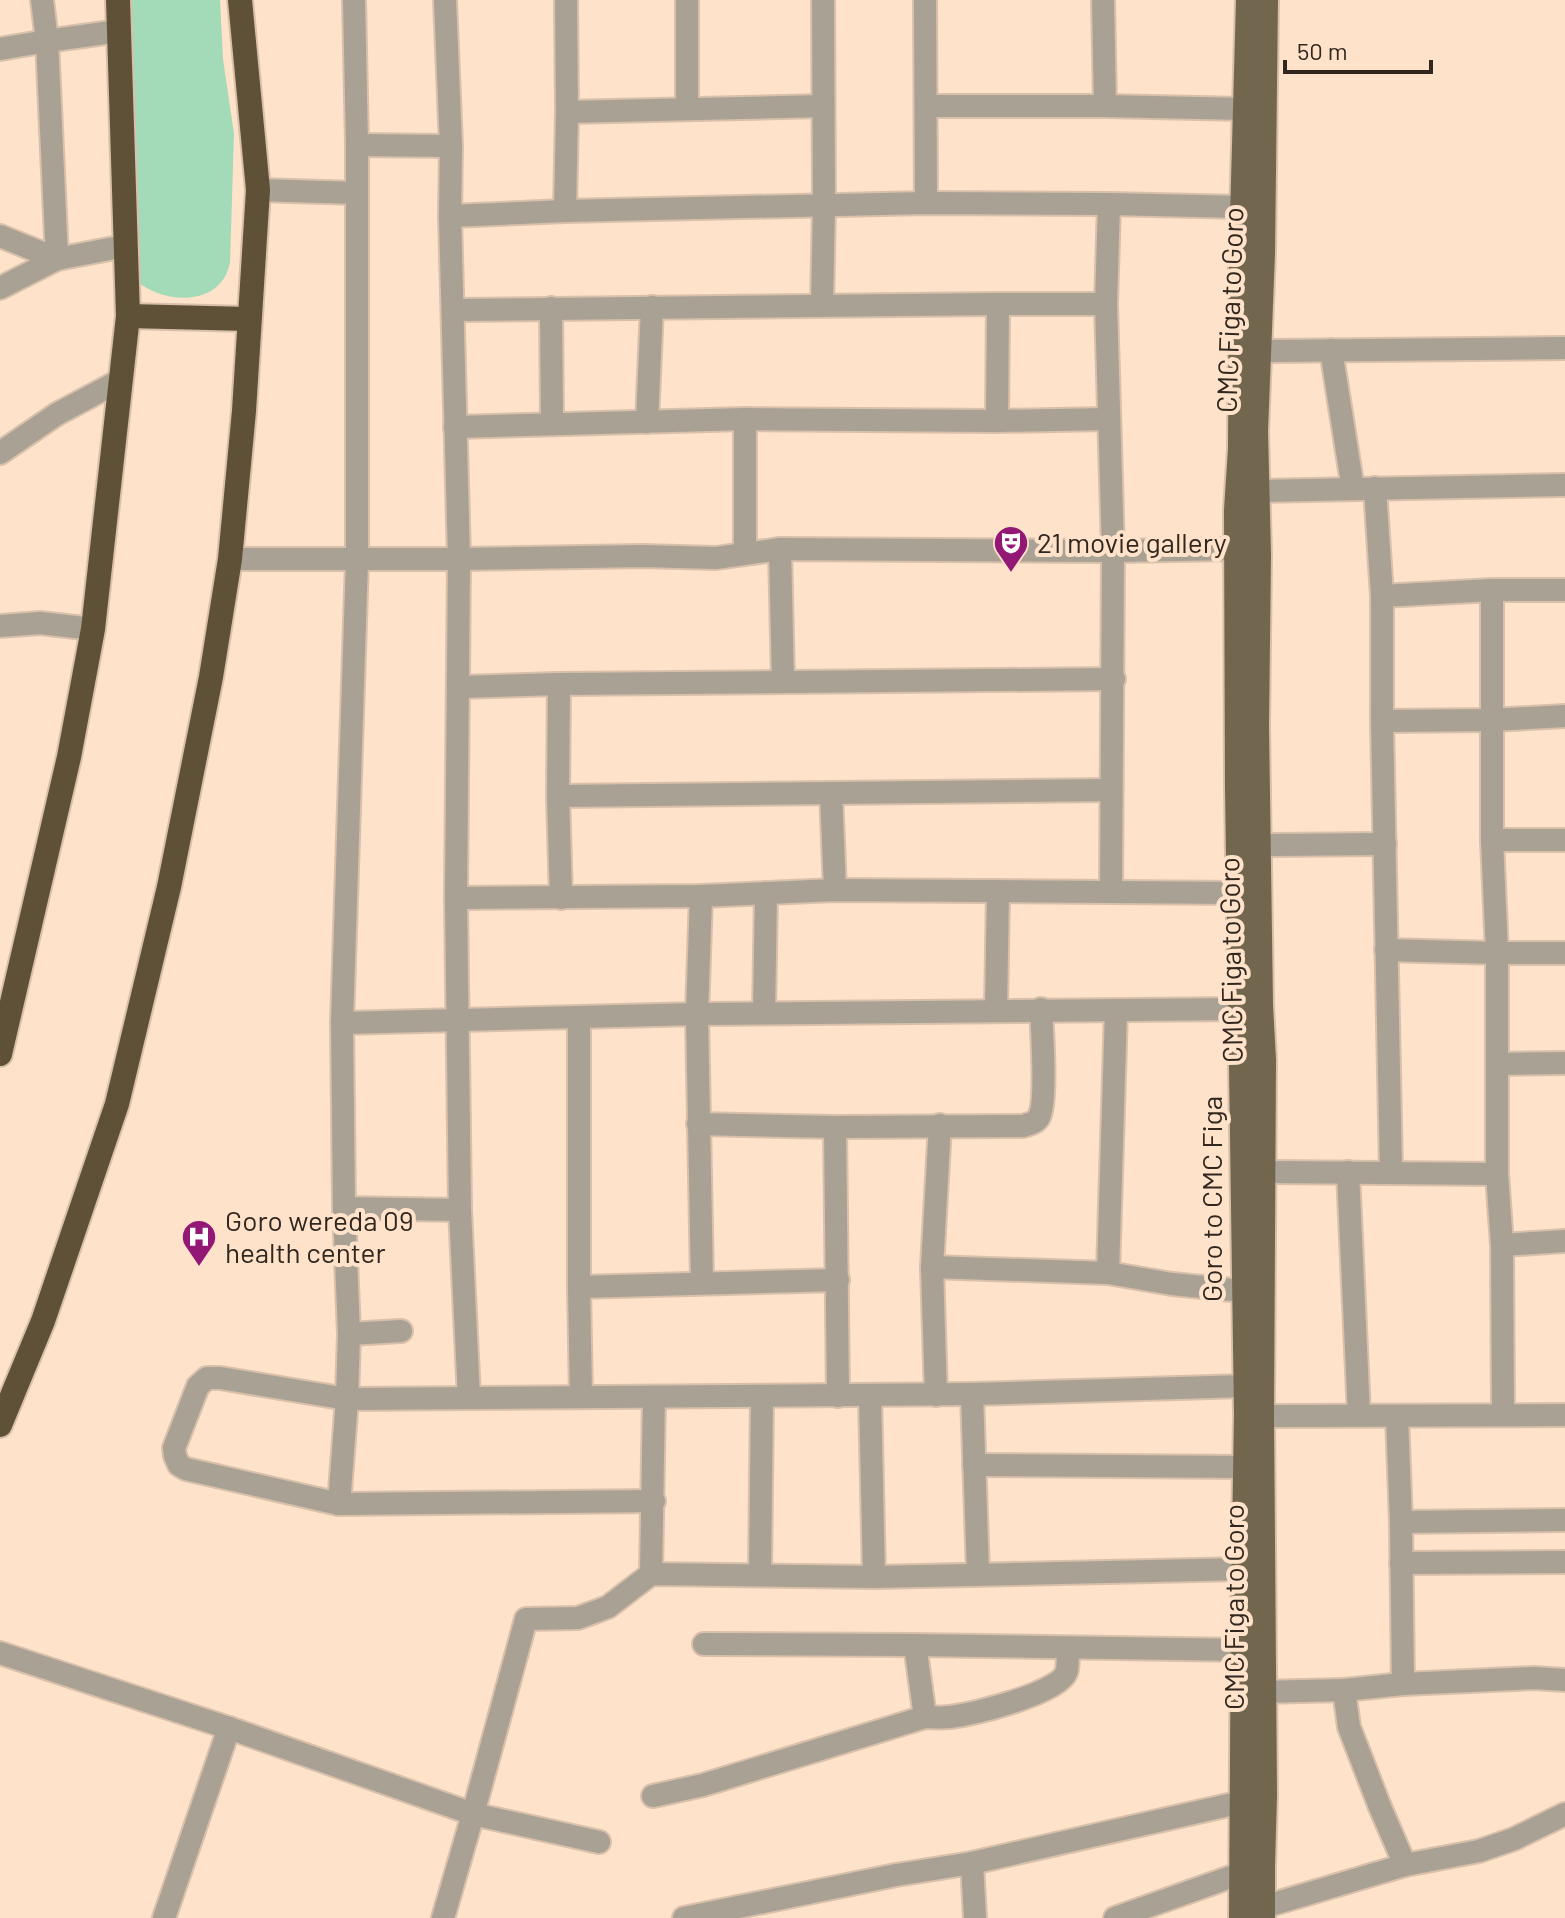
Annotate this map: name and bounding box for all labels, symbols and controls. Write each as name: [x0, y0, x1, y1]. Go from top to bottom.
scale bar: [1285, 24, 1431, 74]
text: 50 m: [1297, 36, 1348, 65]
street label: CMC Figa to Goro: [1208, 206, 1250, 413]
theatre icon: 21 movie gallery: [992, 524, 1030, 574]
place label: 21 movie gallery: [1037, 525, 1227, 559]
street label: CMC Figa to Goro: [1211, 857, 1249, 1063]
street label: Goro to CMC Figa: [1194, 1096, 1228, 1302]
place label: Goro wereda 09 health center: [225, 1203, 414, 1269]
hospital icon: Goro wereda 09 health center: [180, 1218, 218, 1268]
street label: CMC Figa to Goro: [1216, 1504, 1250, 1710]

